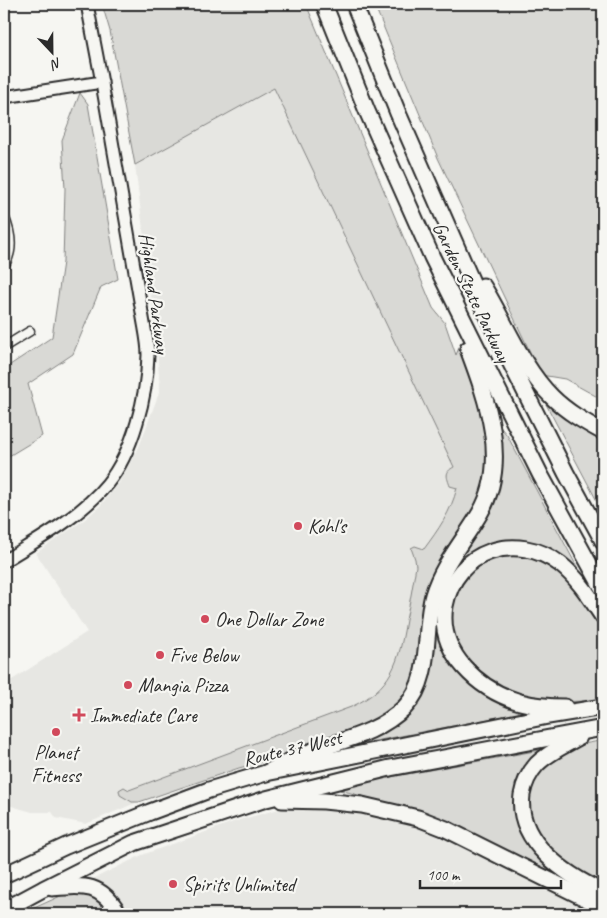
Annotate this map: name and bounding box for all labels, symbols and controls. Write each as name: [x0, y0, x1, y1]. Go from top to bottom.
north arrow: [28, 28, 78, 78]
text: N: [47, 54, 64, 74]
street label: Garden State Parkway: [427, 218, 517, 368]
street label: Highland Parkway: [134, 231, 176, 357]
place label: Kohl's: [308, 514, 348, 539]
marker: Kohl's: [292, 520, 304, 532]
place label: One Dollar Zone: [215, 607, 325, 632]
marker: One Dollar Zone: [199, 613, 211, 625]
place label: Five Below: [170, 643, 240, 668]
marker: Five Below: [154, 649, 166, 661]
place label: Mangia Pizza: [138, 673, 230, 698]
marker: Mangia Pizza: [122, 679, 134, 691]
place label: Immediate Care: [90, 703, 198, 728]
marker: Immediate Care: [72, 708, 86, 722]
street label: Route 37 West: [240, 724, 346, 772]
marker: Planet Fitness: [50, 726, 62, 738]
place label: Planet Fitness: [32, 740, 83, 788]
scale bar: [420, 858, 561, 890]
text: 100 m: [427, 866, 461, 885]
place label: Spirits Unlimited: [183, 872, 298, 897]
marker: Spirits Unlimited: [167, 878, 179, 890]

